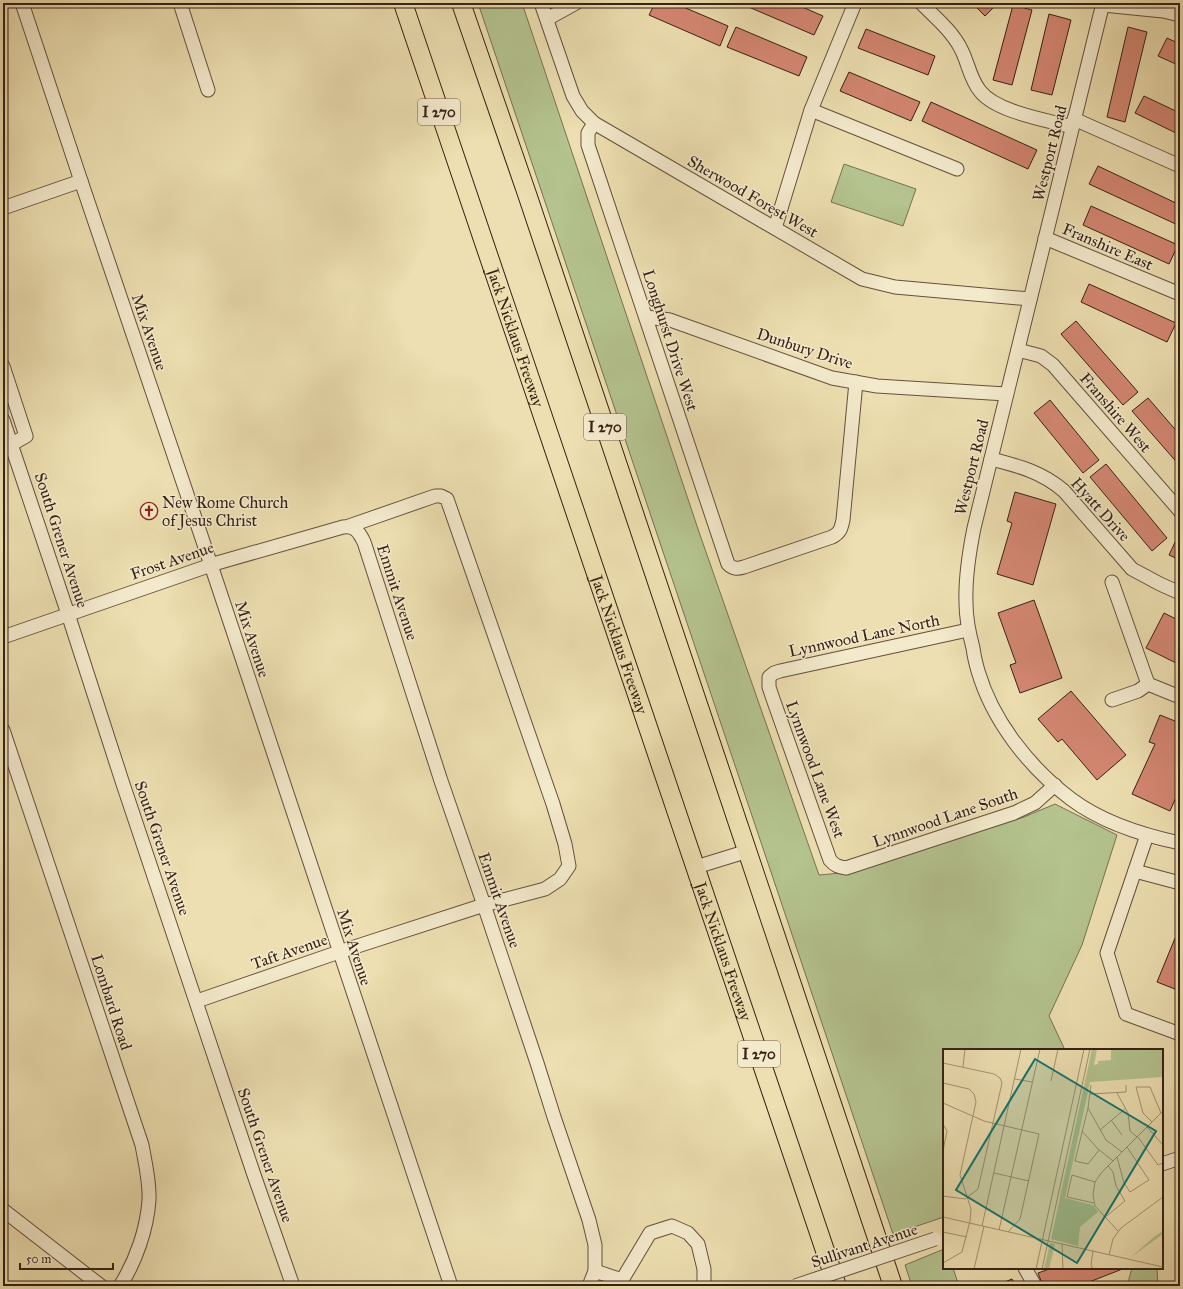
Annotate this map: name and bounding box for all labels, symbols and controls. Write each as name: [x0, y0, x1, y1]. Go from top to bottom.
road number: I 270: [418, 99, 460, 125]
street label: Westport Road: [1028, 103, 1071, 203]
street label: Sherwood Forest West: [684, 151, 822, 242]
street label: Franshire East: [1060, 219, 1156, 274]
street label: Jack Nicklaus Freeway: [482, 264, 548, 410]
street label: Longhurst Drive West: [638, 267, 702, 414]
street label: Mix Avenue: [128, 291, 172, 373]
street label: Dunbury Drive: [754, 324, 856, 373]
street label: Franshire West: [1076, 369, 1156, 456]
road number: I 270: [584, 414, 626, 440]
street label: Westport Road: [950, 417, 993, 517]
street label: South Grener Avenue: [31, 470, 92, 610]
street label: Hyatt Drive: [1067, 473, 1134, 545]
place label: New Rome Church of Jesus Christ: [162, 493, 289, 531]
church icon: New Rome Church of Jesus Christ: [139, 501, 159, 521]
street label: Frost Avenue: [128, 537, 217, 584]
street label: Emmit Avenue: [373, 542, 422, 643]
street label: Jack Nicklaus Freeway: [586, 571, 652, 717]
street label: Mix Avenue: [231, 598, 274, 680]
street label: Lynnwood Lane North: [787, 610, 941, 661]
street label: Lynnwood Lane West: [782, 698, 849, 841]
street label: South Grener Avenue: [131, 778, 195, 918]
street label: Lynnwood Lane South: [870, 784, 1020, 851]
street label: Emmit Avenue: [474, 850, 525, 951]
street label: Jack Nicklaus Freeway: [689, 878, 756, 1024]
street label: Mix Avenue: [333, 906, 376, 988]
street label: Taft Avenue: [249, 929, 330, 973]
street label: Lombard Road: [87, 952, 136, 1052]
road number: I 270: [738, 1041, 780, 1067]
inset map: [943, 1049, 1163, 1269]
street label: South Grener Avenue: [234, 1085, 298, 1225]
street label: Sullivant Avenue: [809, 1219, 920, 1272]
scale bar: [20, 1245, 113, 1271]
text: 50 m: [26, 1252, 51, 1266]

